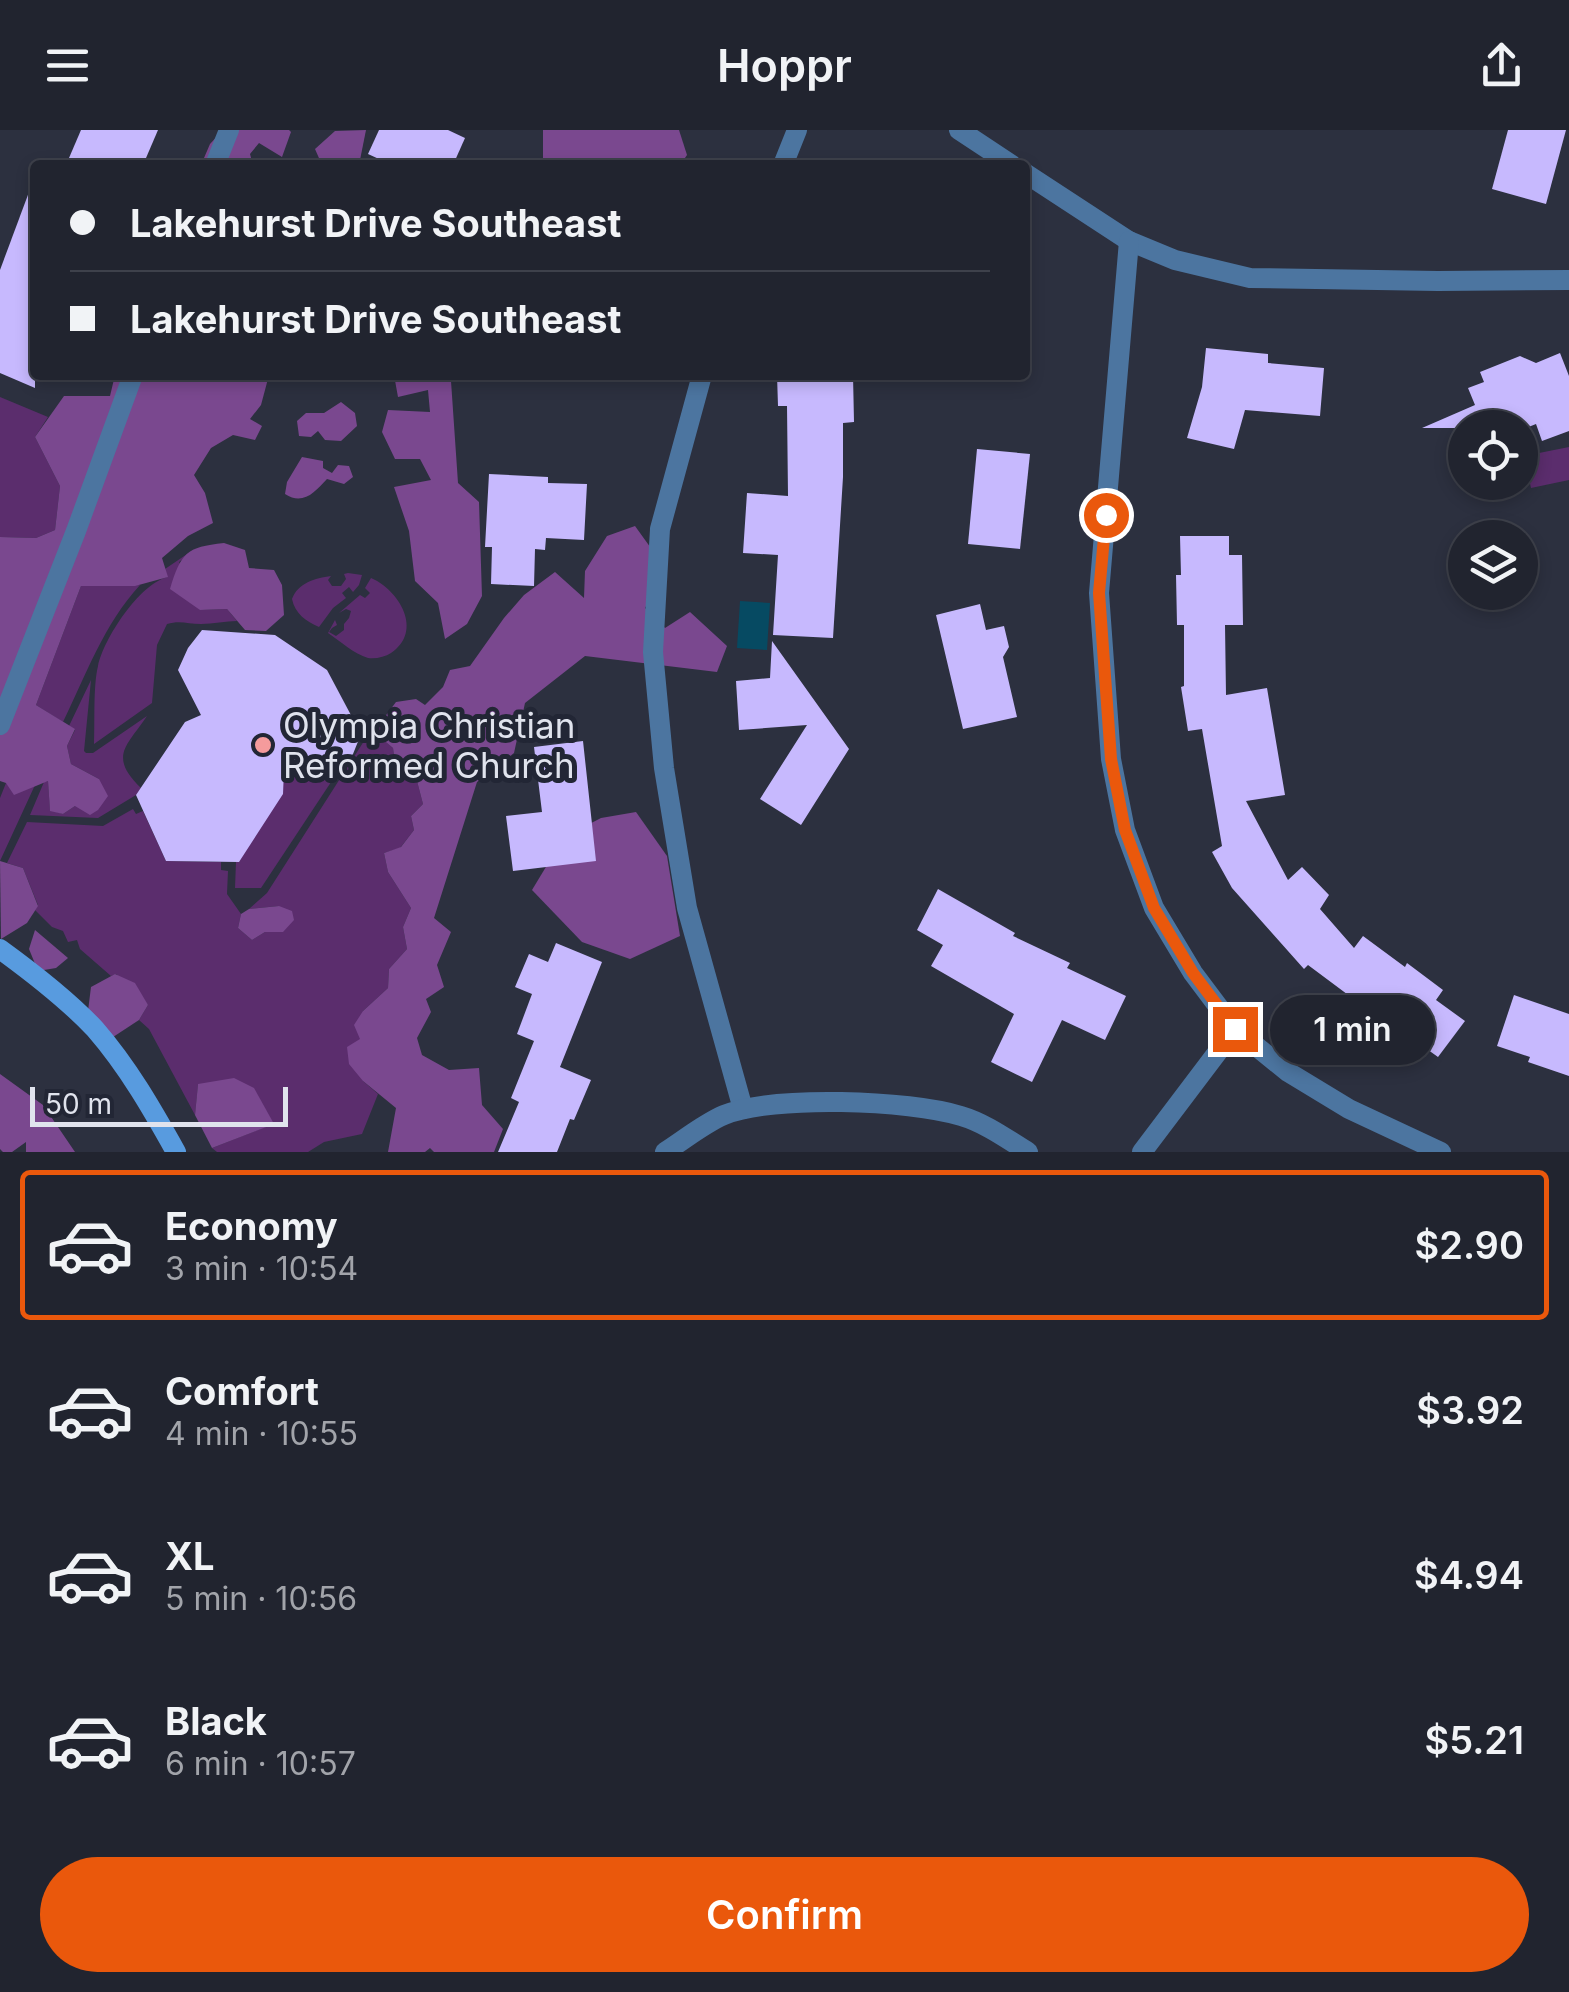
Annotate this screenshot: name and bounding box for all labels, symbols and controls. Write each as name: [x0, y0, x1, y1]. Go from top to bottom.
icon: menu: [40, 38, 95, 93]
text: Hoppr: [717, 38, 852, 93]
icon: share: [1474, 38, 1529, 93]
text: Lakehurst Drive Southeast: [130, 200, 621, 246]
text: Lakehurst Drive Southeast: [130, 296, 621, 342]
map controls: [1448, 410, 1538, 610]
button: locate: [1448, 410, 1538, 500]
route start: [1084, 493, 1129, 538]
button: layers: [1448, 520, 1538, 610]
place label: Olympia Christian Reformed Church: [283, 704, 575, 786]
marker: Olympia Christian Reformed Church: [252, 734, 274, 756]
callout: 1 min: [1270, 994, 1435, 1064]
route end: [1213, 1007, 1258, 1052]
text: 1 min: [1313, 1010, 1392, 1049]
scale bar: [30, 1082, 288, 1126]
text: 50 m: [45, 1087, 112, 1121]
icon: car: [45, 1200, 135, 1290]
text: Economy: [165, 1203, 338, 1249]
text: $2.90: [1415, 1222, 1524, 1268]
text: 3 min · 10:54: [165, 1249, 358, 1288]
icon: car: [45, 1365, 135, 1455]
text: Comfort: [165, 1368, 319, 1414]
text: $3.92: [1416, 1387, 1524, 1433]
text: 4 min · 10:55: [165, 1414, 358, 1453]
icon: car: [45, 1530, 135, 1620]
text: XL: [165, 1533, 215, 1579]
text: $4.94: [1414, 1552, 1524, 1598]
text: 5 min · 10:56: [165, 1579, 357, 1618]
icon: car: [45, 1695, 135, 1785]
text: Black: [165, 1698, 267, 1744]
text: $5.21: [1424, 1717, 1524, 1763]
text: 6 min · 10:57: [165, 1744, 356, 1783]
button: Confirm: [40, 1857, 1529, 1972]

